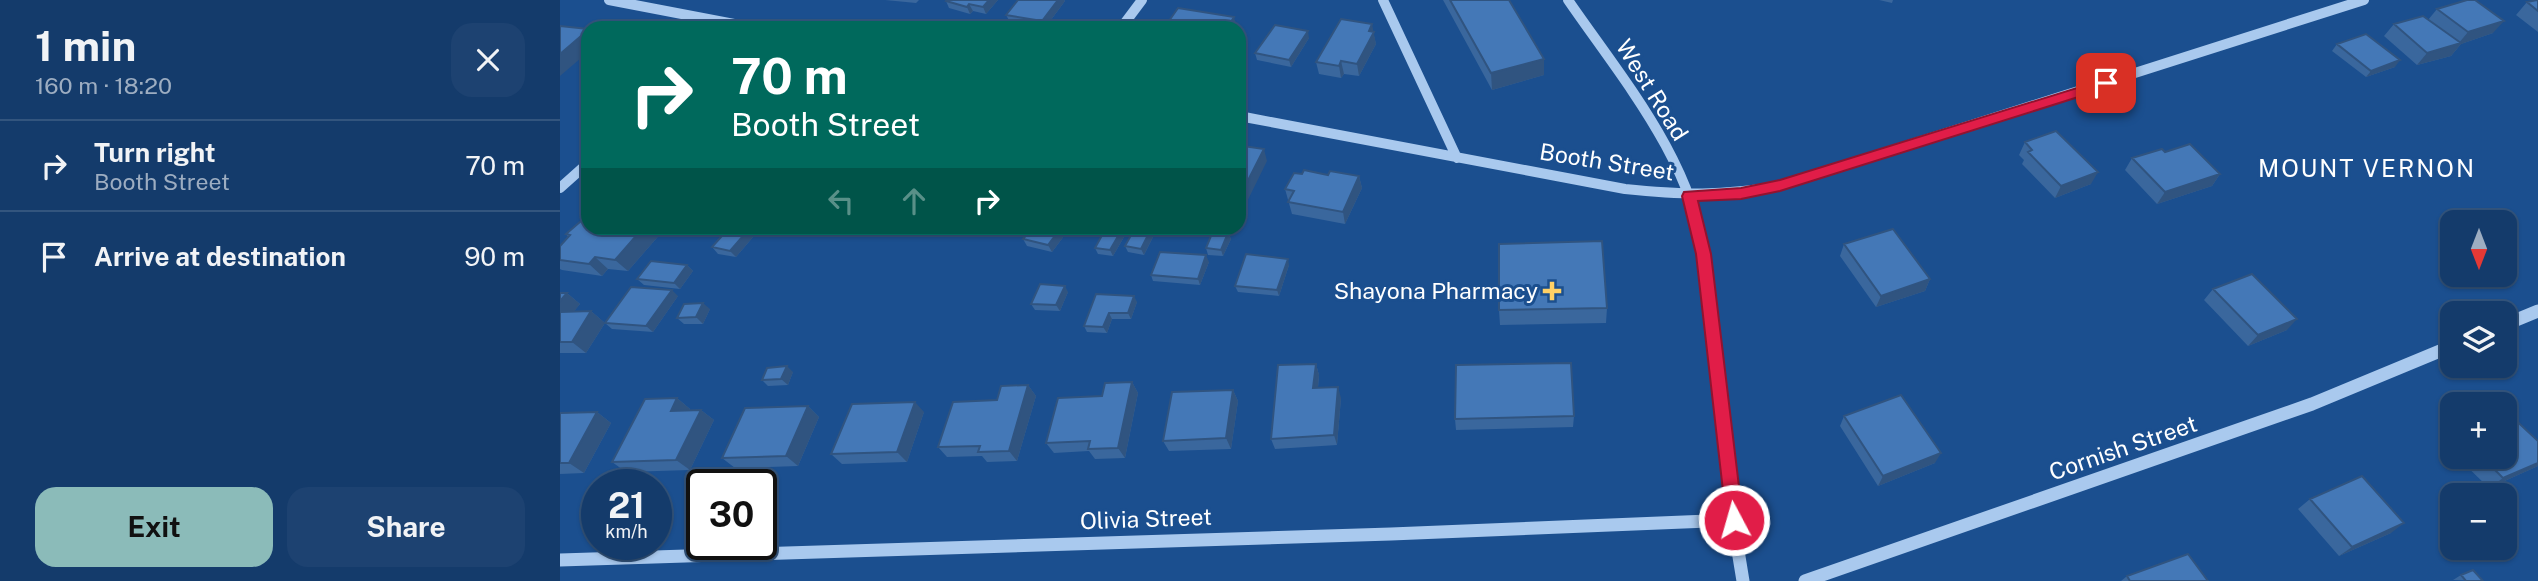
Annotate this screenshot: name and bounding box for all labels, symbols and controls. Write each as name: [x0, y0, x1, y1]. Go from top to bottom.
text: 1 min: [35, 21, 136, 70]
button: close: [451, 23, 525, 97]
street label: West Road: [1611, 34, 1694, 145]
text: 70 m: [731, 47, 848, 105]
icon: right: [616, 49, 707, 140]
pin: [2076, 53, 2136, 113]
icon: arrive: [2087, 64, 2125, 102]
text: 160 m · 18:20: [35, 72, 172, 99]
text: Booth Street: [731, 106, 920, 143]
text: Turn right: [94, 137, 216, 168]
street label: Booth Street: [1538, 138, 1676, 185]
icon: right: [35, 147, 73, 185]
text: 70 m: [465, 150, 525, 181]
district label: MOUNT VERNON: [2258, 154, 2476, 182]
text: Booth Street: [94, 168, 230, 195]
icon: left: [822, 182, 860, 220]
icon: ahead: [895, 182, 933, 220]
icon: right: [968, 182, 1006, 220]
north arrow: [2440, 210, 2516, 287]
map controls: [2440, 210, 2517, 560]
icon: arrive: [35, 238, 73, 276]
text: Arrive at destination: [94, 241, 346, 272]
text: 90 m: [464, 241, 525, 272]
place label: Shayona Pharmacy: [1334, 277, 1538, 304]
marker: Shayona Pharmacy: [1544, 283, 1560, 299]
button: layers: [2440, 301, 2517, 378]
button: +: [2440, 392, 2517, 469]
street label: Cornish Street: [2045, 410, 2200, 485]
speed limit sign: 30: [686, 469, 777, 560]
position arrow: [1697, 483, 1771, 557]
button: −: [2440, 483, 2517, 560]
text: 21: [608, 485, 645, 526]
button: Exit: [35, 487, 273, 567]
button: Share: [287, 487, 525, 567]
street label: Olivia Street: [1080, 503, 1212, 534]
text: km/h: [605, 521, 648, 542]

